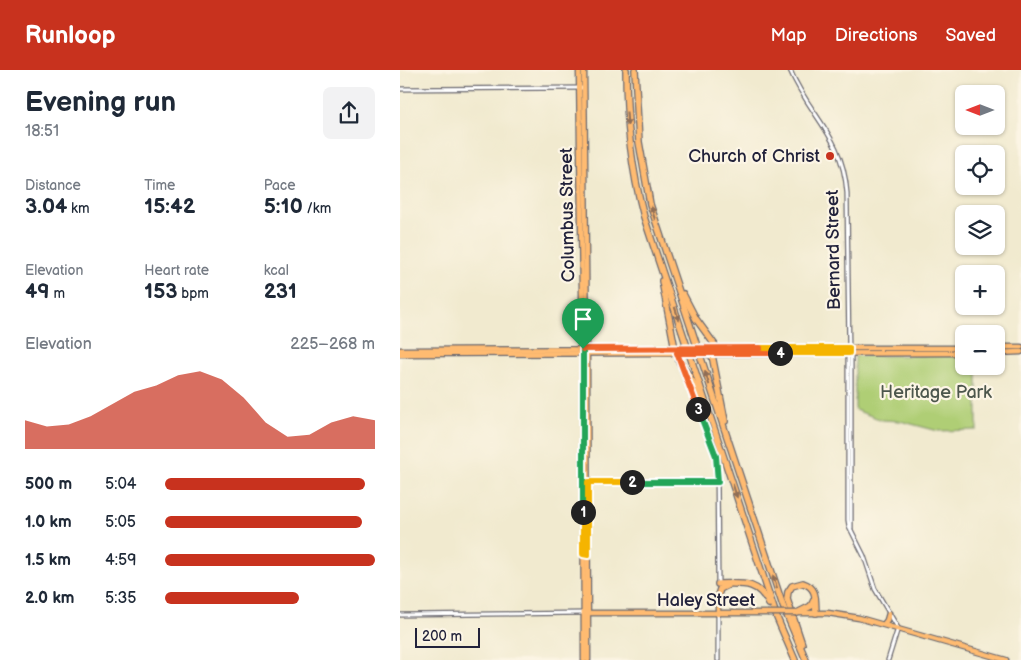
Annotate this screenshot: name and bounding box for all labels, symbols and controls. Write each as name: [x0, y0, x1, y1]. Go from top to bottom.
text: Runloop: [25, 21, 115, 50]
text: Map: [771, 25, 807, 46]
text: Directions: [835, 25, 917, 46]
text: Saved: [945, 25, 996, 46]
north arrow: [955, 85, 1005, 135]
map controls: [955, 85, 1005, 375]
text: Evening run: [25, 86, 176, 119]
button: share: [323, 87, 375, 139]
one-way arrow: [623, 111, 631, 127]
text: 18:51: [25, 122, 59, 141]
button: locate: [955, 145, 1005, 195]
place label: Church of Christ: [688, 146, 820, 167]
street label: Columbus Street: [556, 147, 579, 283]
marker: Church of Christ: [824, 150, 836, 162]
text: Distance: [25, 177, 81, 194]
text: Time: [144, 177, 175, 194]
text: Pace: [264, 177, 296, 194]
street label: Bernard Street: [822, 189, 845, 310]
text: 3.04: [25, 194, 67, 219]
text: 15:42: [144, 194, 195, 219]
text: 5:10: [264, 194, 303, 219]
text: km: [67, 200, 90, 217]
text: /km: [303, 200, 331, 217]
button: layers: [955, 205, 1005, 255]
one-way arrow: [648, 206, 656, 221]
text: Elevation: [25, 262, 83, 279]
text: Heart rate: [144, 262, 209, 279]
text: kcal: [264, 262, 289, 279]
button: +: [955, 265, 1005, 315]
text: 49: [25, 279, 50, 304]
text: 153: [144, 279, 178, 304]
text: 231: [264, 279, 297, 304]
text: m: [50, 285, 65, 302]
text: bpm: [178, 285, 209, 302]
pin: [562, 298, 604, 349]
icon: arrive: [569, 305, 597, 333]
one-way arrow: [674, 307, 681, 322]
button: −: [955, 325, 1005, 375]
text: Elevation: [25, 335, 92, 354]
text: 225–268 m: [290, 335, 375, 354]
pin: 4: [768, 340, 792, 366]
text: 4: [776, 345, 785, 362]
one-way arrow: [703, 370, 710, 385]
park label: Heritage Park: [880, 382, 992, 403]
pin: 3: [686, 396, 710, 422]
text: 3: [694, 401, 703, 418]
pin: 2: [620, 470, 644, 494]
text: 2: [628, 474, 637, 491]
text: 500 m: [25, 475, 72, 494]
text: 5:04: [105, 475, 137, 494]
one-way arrow: [732, 484, 740, 499]
pin: 1: [570, 500, 596, 524]
text: 1: [581, 504, 586, 521]
text: 1.0 km: [25, 513, 72, 532]
text: 5:05: [105, 513, 136, 532]
text: 1.5 km: [25, 551, 71, 570]
text: 4:59: [105, 551, 136, 570]
one-way arrow: [771, 574, 779, 589]
text: 2.0 km: [25, 589, 74, 608]
text: 5:35: [105, 589, 136, 608]
street label: Haley Street: [657, 590, 756, 611]
scale bar: [415, 625, 480, 648]
text: 200 m: [422, 628, 462, 645]

